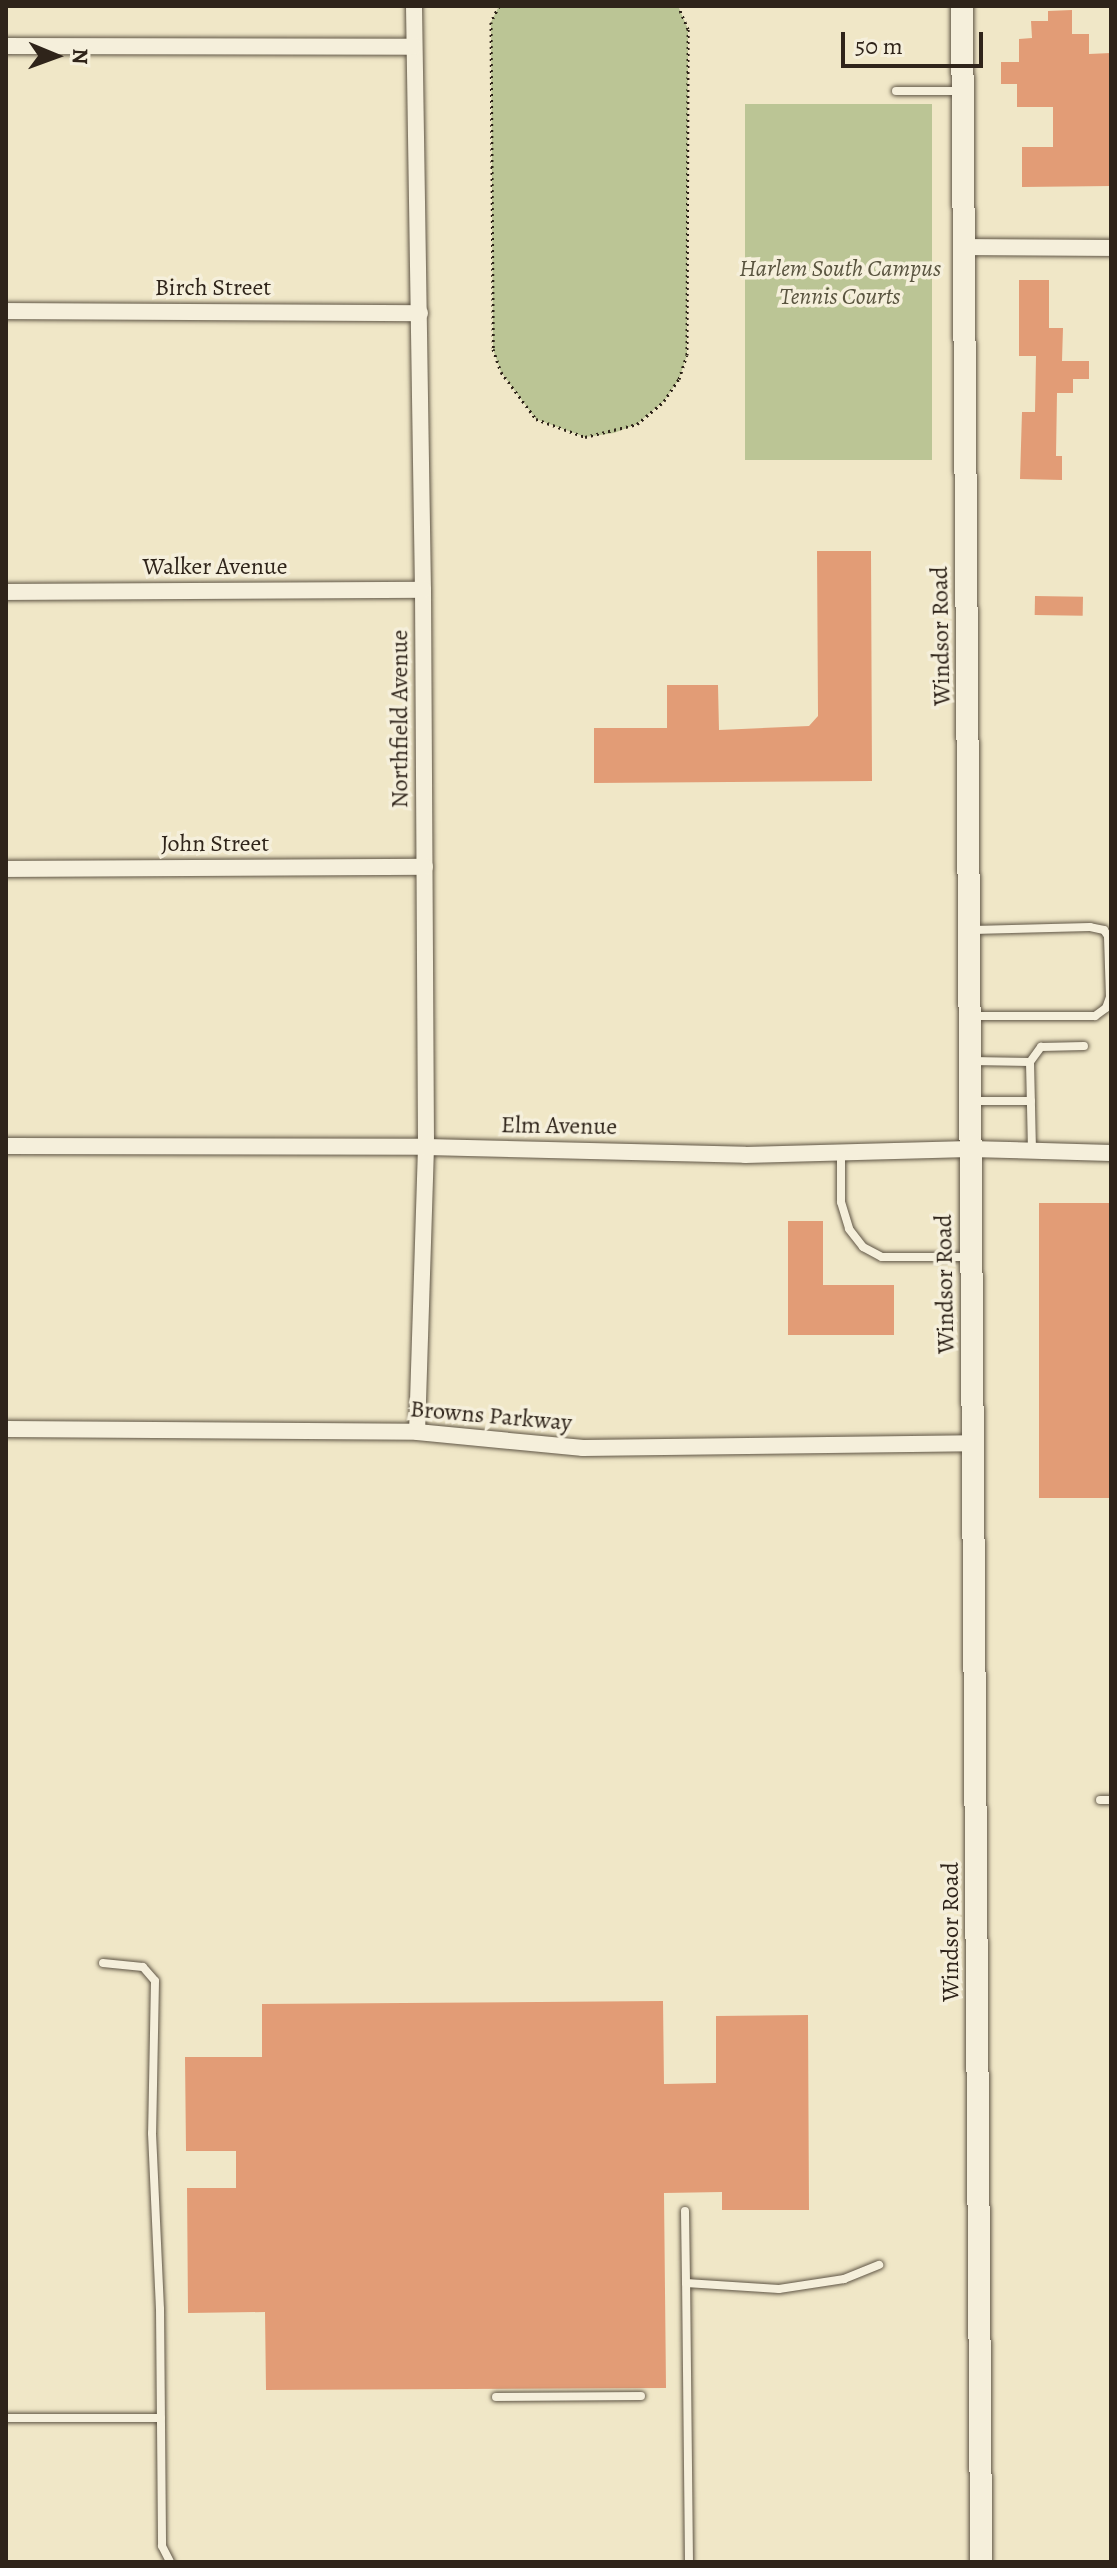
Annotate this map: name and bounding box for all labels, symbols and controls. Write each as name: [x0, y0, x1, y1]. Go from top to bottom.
north arrow: [16, 16, 96, 96]
scale bar: [845, 16, 987, 66]
text: 50 m: [855, 30, 903, 62]
text: N: [65, 48, 95, 65]
park label: Harlem South Campus Tennis Courts: [739, 255, 941, 311]
street label: Birch Street: [155, 274, 271, 302]
street label: Walker Avenue: [142, 553, 288, 581]
street label: Windsor Road: [925, 566, 957, 706]
street label: Northfield Avenue: [386, 630, 414, 808]
street label: John Street: [161, 830, 269, 858]
street label: Elm Avenue: [501, 1111, 617, 1141]
street label: Windsor Road: [929, 1214, 961, 1354]
street label: Browns Parkway: [409, 1395, 573, 1437]
street label: Windsor Road: [937, 1862, 965, 2002]

